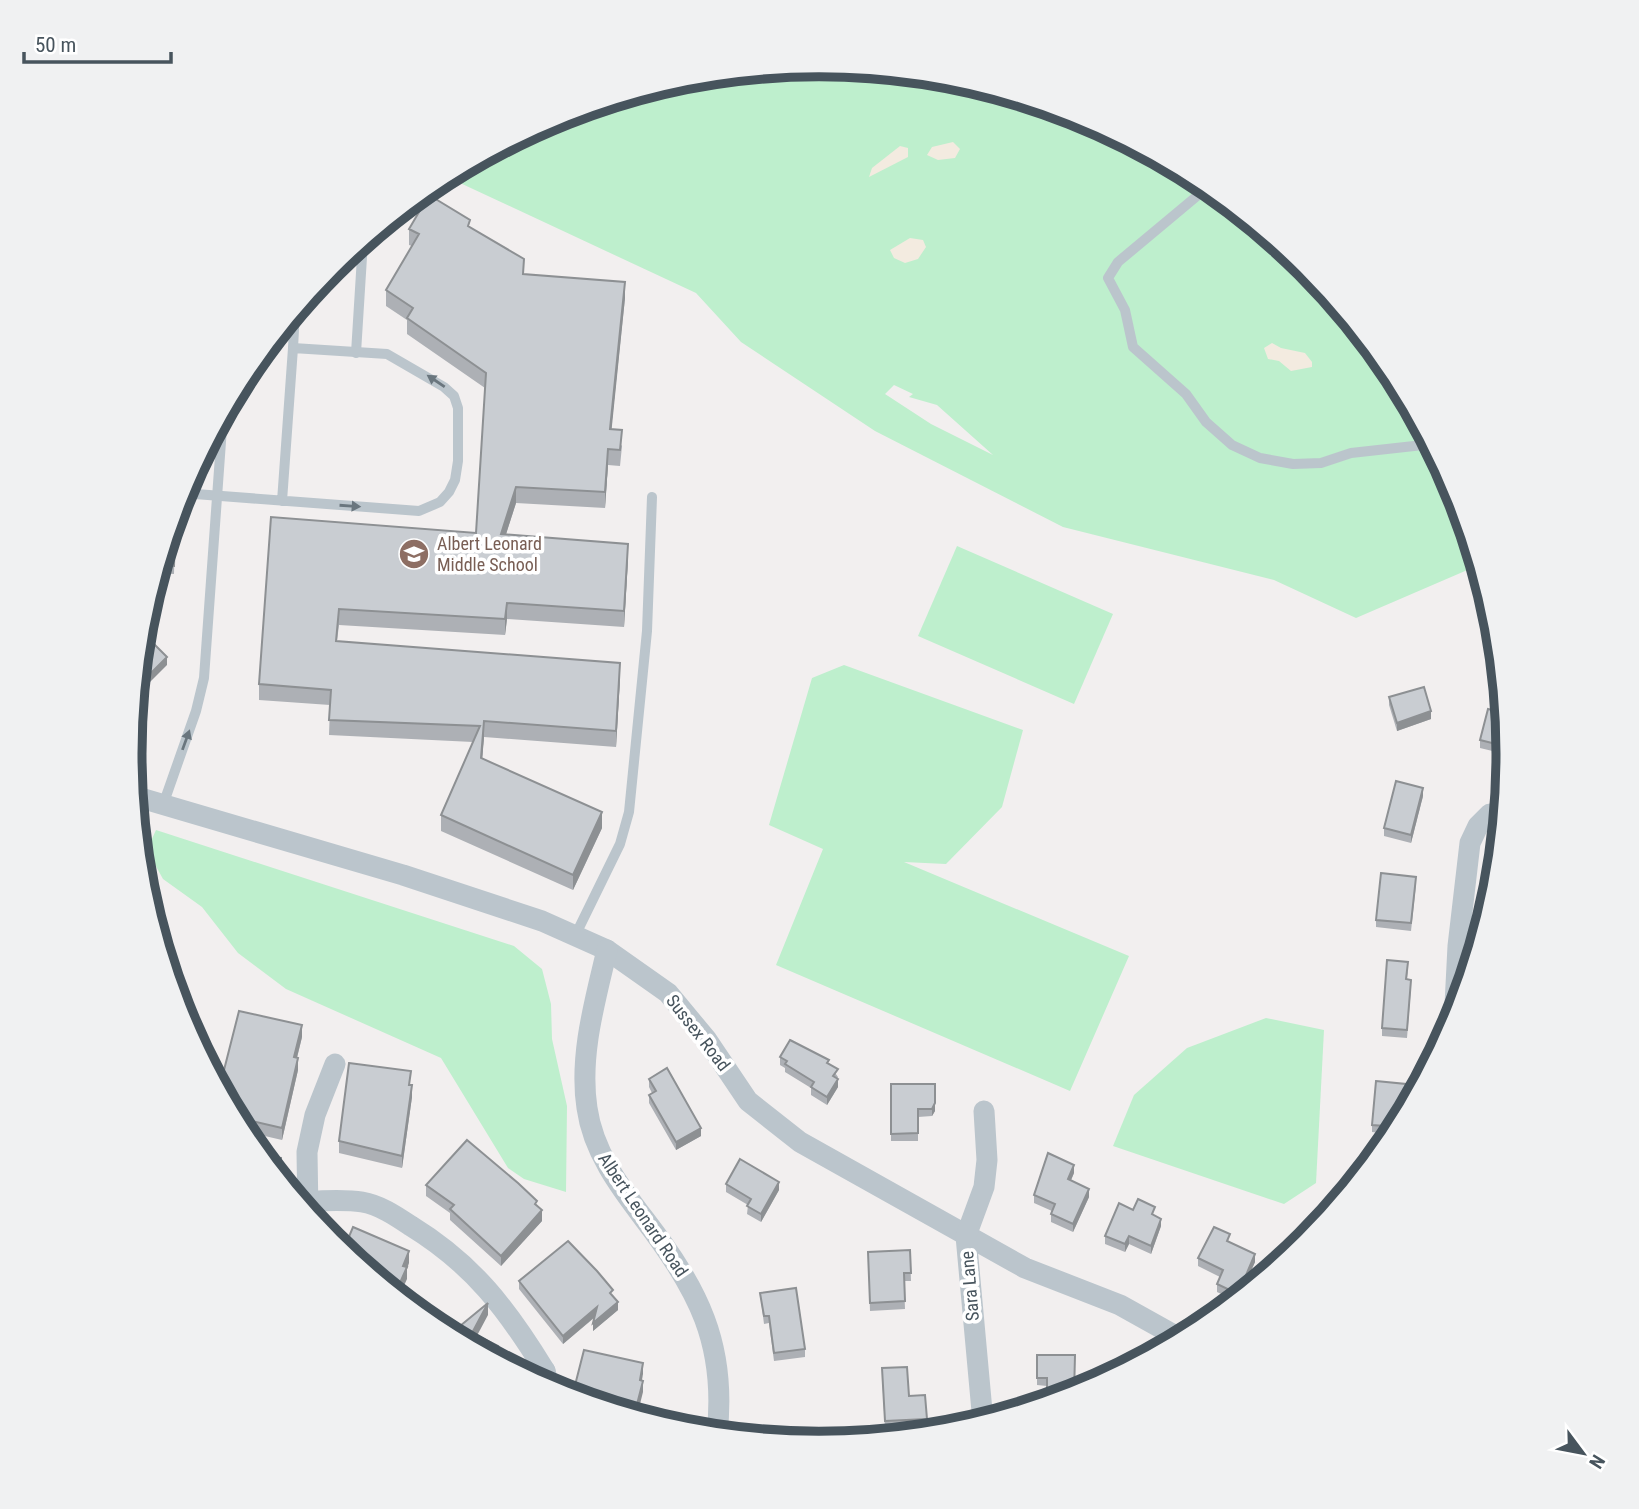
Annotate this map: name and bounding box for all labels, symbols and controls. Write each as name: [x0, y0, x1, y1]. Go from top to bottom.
scale bar: [24, 21, 172, 65]
text: 50 m: [35, 33, 76, 57]
one-way arrow: [427, 374, 445, 388]
one-way arrow: [339, 501, 361, 512]
place label: Albert Leonard Middle School: [437, 533, 542, 575]
school or university icon: Albert Leonard Middle School: [397, 537, 431, 571]
one-way arrow: [181, 730, 192, 751]
street label: Sussex Road: [662, 990, 735, 1075]
street label: Albert Leonard Road: [594, 1149, 693, 1281]
street label: Sara Lane: [956, 1250, 983, 1322]
north arrow: [1548, 1418, 1618, 1488]
text: N: [1584, 1451, 1610, 1473]

